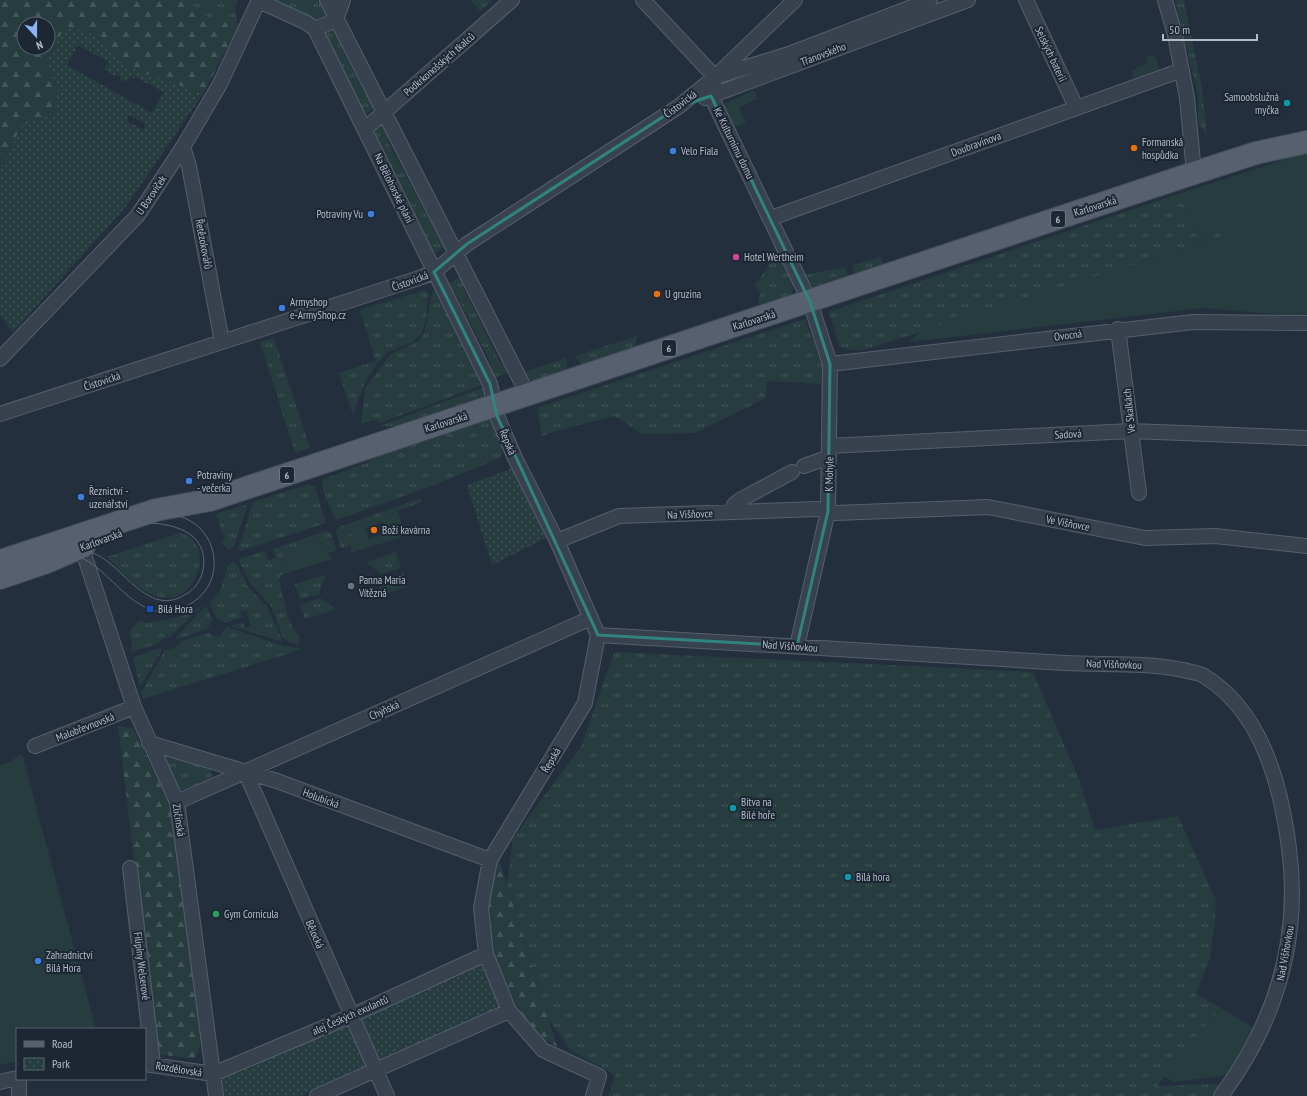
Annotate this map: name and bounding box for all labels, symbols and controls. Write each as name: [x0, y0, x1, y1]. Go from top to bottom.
north arrow: [16, 16, 56, 56]
scale bar: [1163, 16, 1257, 42]
text: 50 m: [1169, 22, 1190, 37]
street label: Selských baterií: [1032, 24, 1070, 84]
street label: Podkrkonošských tkalců: [401, 29, 478, 99]
text: N: [34, 38, 45, 53]
street label: Třanovského: [798, 39, 848, 69]
street label: Čistovická: [661, 87, 699, 121]
place label: Samoobslužná myčka: [1224, 90, 1279, 117]
marker: Samoobslužná myčka: [1282, 98, 1292, 108]
street label: Ke Kulturnímu domu: [711, 105, 758, 181]
street label: Doubravínova: [949, 128, 1003, 160]
place label: Formanská hospůdka: [1142, 135, 1183, 162]
marker: Formanská hospůdka: [1129, 143, 1139, 153]
place label: Velo Fiala: [680, 144, 718, 158]
marker: Velo Fiala: [668, 146, 678, 156]
street label: Na Bělohorské pláni: [371, 151, 417, 225]
street label: U Boroviček: [133, 172, 170, 218]
street label: Karlovarská: [1072, 193, 1118, 219]
place label: Potraviny Vu: [316, 207, 363, 221]
marker: Potraviny Vu: [366, 209, 376, 219]
road number: 6: [1051, 211, 1065, 227]
street label: Řetězokovářů: [192, 218, 216, 270]
place label: Hotel Wertheim: [744, 250, 804, 264]
marker: Hotel Wertheim: [731, 252, 741, 262]
street label: Čistovická: [390, 268, 430, 294]
place label: U gruzina: [665, 287, 701, 301]
marker: U gruzina: [652, 289, 662, 299]
place label: Armyshop e-ArmyShop.cz: [290, 295, 346, 322]
marker: Armyshop e-ArmyShop.cz: [277, 303, 287, 313]
street label: Karlovarská: [731, 307, 777, 333]
street label: Ovocná: [1053, 326, 1083, 344]
road number: 6: [662, 340, 676, 356]
street label: Čistovická: [82, 368, 122, 394]
street label: Ve Skalkách: [1120, 388, 1138, 435]
street label: Karlovarská: [423, 409, 469, 435]
street label: Sadová: [1054, 426, 1082, 442]
street label: Řepská: [496, 427, 520, 457]
street label: K Mohyle: [822, 456, 836, 492]
road number: 6: [280, 467, 294, 483]
place label: Potraviny - večerka: [197, 468, 233, 495]
marker: Potraviny - večerka: [184, 476, 194, 486]
place label: Řeznictví - uzenářství: [89, 484, 128, 511]
marker: Řeznictví - uzenářství: [76, 492, 86, 502]
street label: Na Višňovce: [667, 506, 713, 522]
street label: Ve Višňovce: [1044, 512, 1092, 534]
place label: Boží kavárna: [382, 523, 430, 537]
marker: Boží kavárna: [369, 525, 379, 535]
street label: Karlovarská: [78, 526, 124, 554]
place label: Panna Maria Vítězná: [358, 573, 406, 600]
marker: Panna Maria Vítězná: [346, 581, 356, 591]
place label: Bílá Hora: [158, 602, 193, 616]
marker: Bílá Hora: [145, 604, 155, 614]
street label: Nad Višňovkou: [762, 637, 819, 655]
street label: Nad Višňovkou: [1086, 656, 1142, 672]
street label: Chýňská: [367, 697, 401, 723]
street label: Malobřevnovská: [54, 709, 116, 745]
street label: Řepská: [538, 745, 564, 775]
street label: Holubická: [301, 785, 341, 811]
place label: Bitva na Bílé hoře: [741, 795, 776, 822]
street label: Zličínská: [169, 802, 189, 838]
marker: Bitva na Bílé hoře: [728, 803, 738, 813]
place label: Bílá hora: [856, 870, 890, 884]
marker: Bílá hora: [843, 872, 853, 882]
place label: Gym Cornicula: [224, 907, 278, 921]
marker: Gym Cornicula: [211, 909, 221, 919]
street label: Bělocká: [303, 918, 327, 950]
street label: Nad Višňovkou: [1273, 924, 1297, 982]
street label: Filipíny Welserové: [131, 931, 153, 1001]
place label: Zahradnictví Bílá Hora: [46, 948, 93, 975]
marker: Zahradnictví Bílá Hora: [33, 956, 43, 966]
street label: alej Českých exulantů: [310, 992, 390, 1038]
legend: [16, 1028, 146, 1080]
text: Road: [52, 1036, 72, 1051]
text: Park: [52, 1056, 70, 1071]
street label: Rozdělovská: [155, 1058, 203, 1080]

